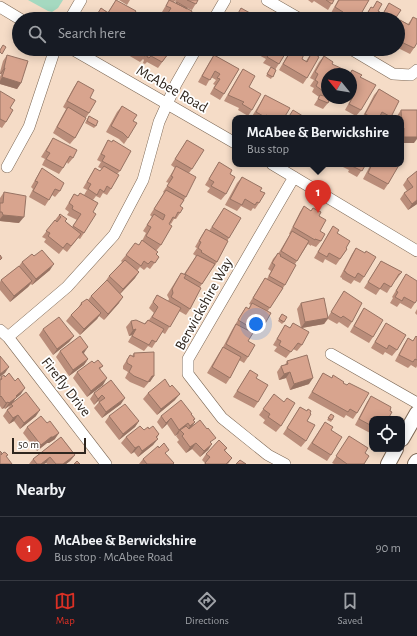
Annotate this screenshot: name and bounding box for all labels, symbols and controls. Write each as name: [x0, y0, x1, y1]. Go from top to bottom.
search box: [12, 12, 405, 56]
icon: search: [26, 23, 48, 45]
text: Search here: [58, 26, 126, 41]
street label: McAbee Road: [134, 63, 211, 116]
north arrow: [321, 68, 357, 104]
popup: [232, 115, 404, 167]
text: McAbee & Berwickshire: [247, 125, 389, 140]
text: Bus stop: [247, 143, 289, 156]
pin: 1: [305, 180, 331, 213]
street label: Berwickshire Way: [172, 255, 236, 353]
your location: [246, 314, 266, 334]
street label: Firefly Drive: [38, 355, 94, 419]
map controls: [369, 416, 405, 452]
button: locate: [369, 416, 405, 452]
scale bar: [12, 436, 86, 455]
text: 50 m: [18, 439, 39, 450]
text: Nearby: [16, 481, 66, 498]
text: McAbee & Berwickshire: [54, 533, 196, 548]
text: 1: [27, 542, 31, 555]
text: 90 m: [375, 542, 401, 555]
text: Bus stop · McAbee Road: [54, 551, 173, 564]
tab: Map: [54, 590, 76, 627]
tab: Directions: [185, 590, 229, 627]
tab: Saved: [337, 590, 363, 627]

